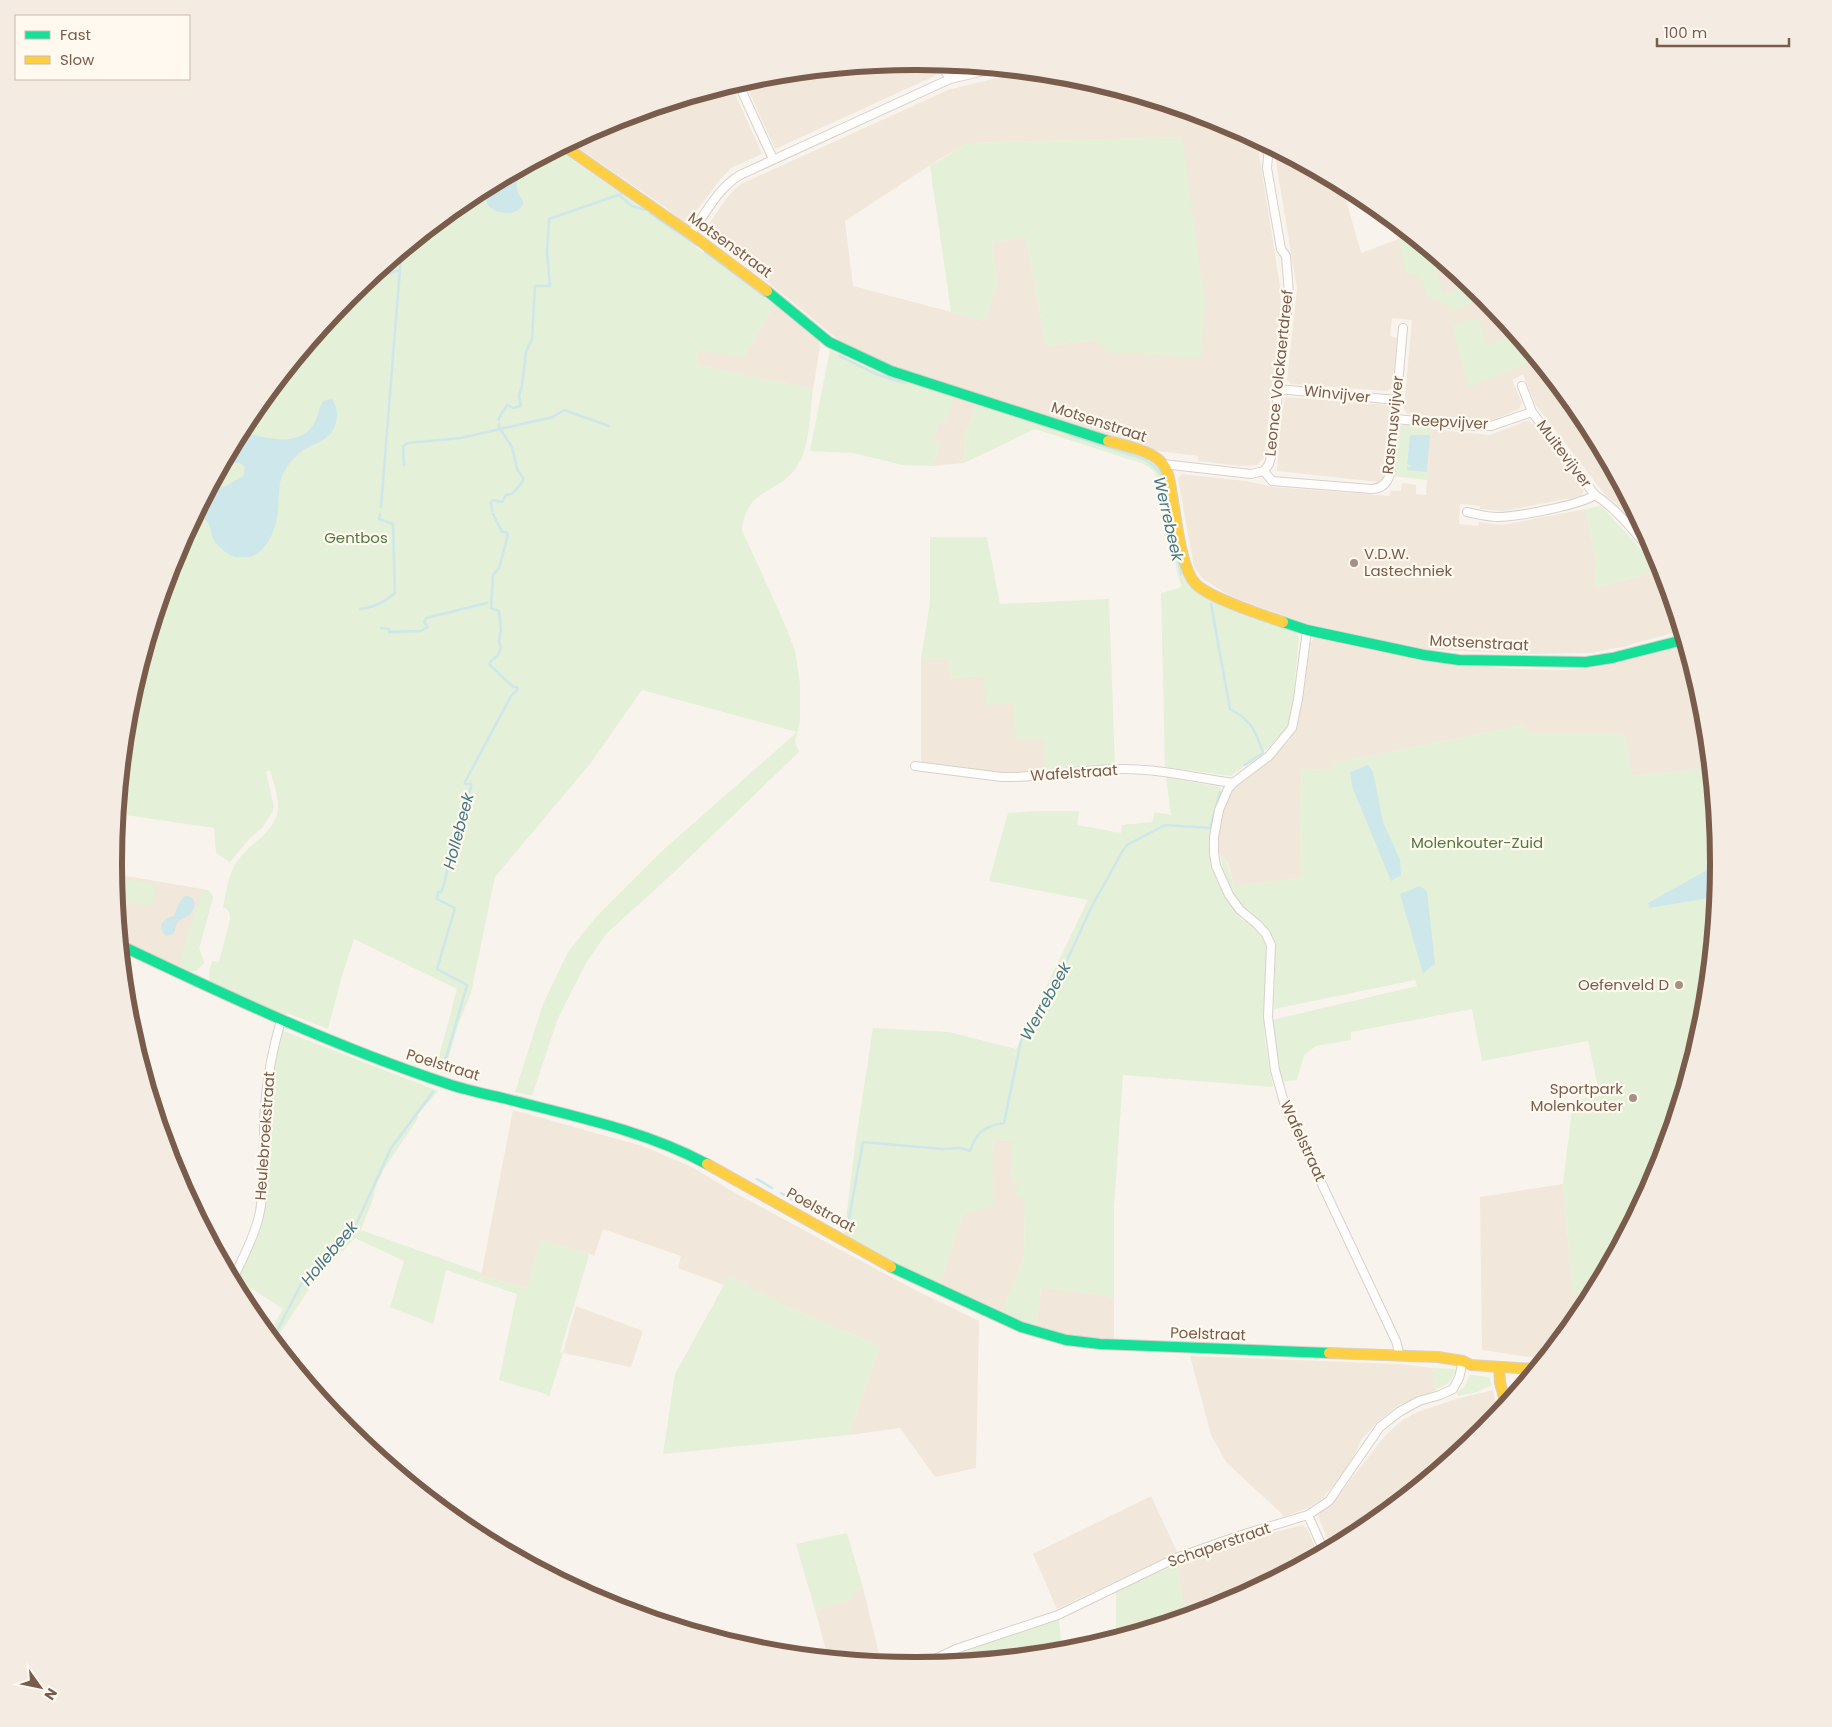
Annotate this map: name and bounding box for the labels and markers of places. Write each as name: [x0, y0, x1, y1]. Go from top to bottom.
place label: V.D.W. Lastechniek: [1364, 543, 1453, 581]
marker: V.D.W. Lastechniek: [1348, 557, 1360, 569]
place label: Oefenveld D: [1578, 974, 1669, 995]
marker: Oefenveld D: [1673, 979, 1685, 991]
place label: Sportpark Molenkouter: [1531, 1078, 1623, 1116]
marker: Sportpark Molenkouter: [1627, 1092, 1639, 1104]

